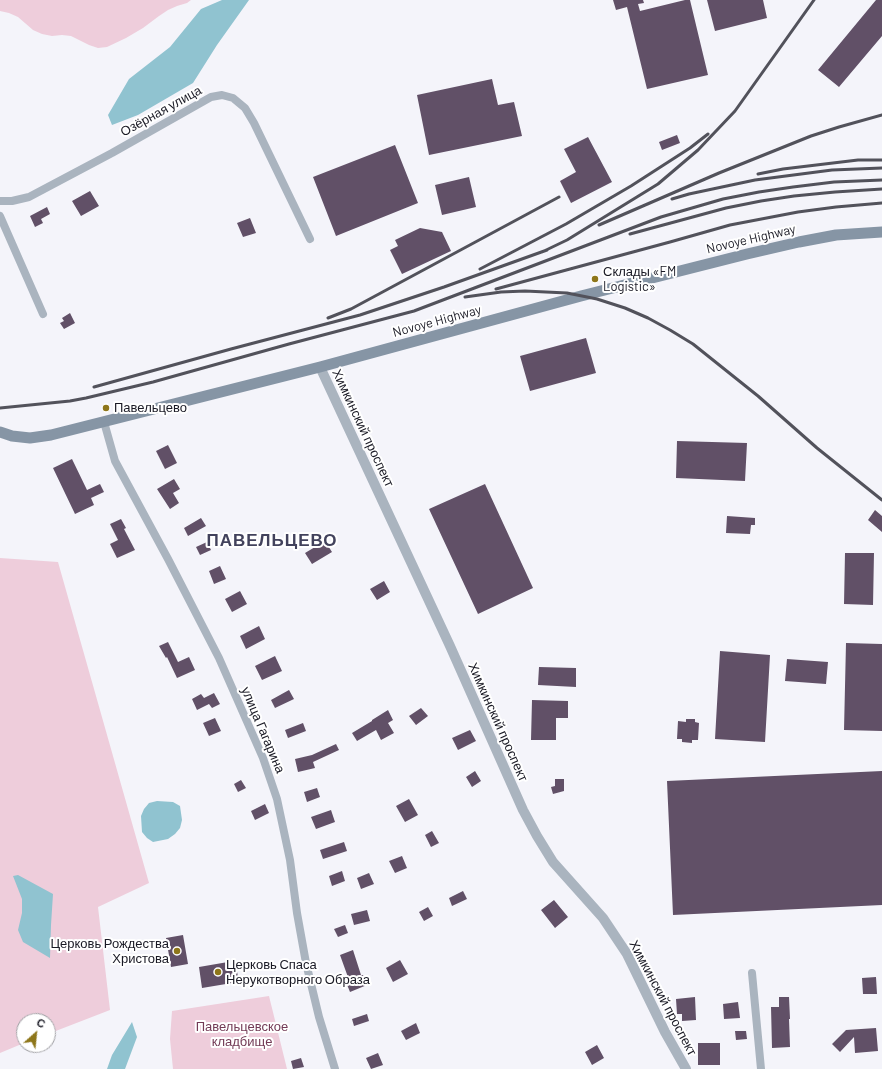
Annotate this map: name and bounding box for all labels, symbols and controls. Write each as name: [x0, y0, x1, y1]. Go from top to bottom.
street label: Озёрная улица: [118, 82, 204, 140]
street label: Novoye Highway: [705, 221, 797, 257]
place label: Склады «FM Logistic»: [603, 264, 676, 295]
marker: Склады «FM Logistic»: [590, 274, 600, 284]
street label: Novoye Highway: [391, 302, 483, 340]
street label: Химкинский проспект: [329, 367, 397, 489]
place label: Павельцево: [114, 400, 187, 416]
marker: Павельцево: [101, 403, 111, 413]
district label: ПАВЕЛЬЦЕВО: [206, 530, 338, 550]
street label: Химкинский проспект: [465, 660, 531, 784]
street label: улица Гагарина: [238, 684, 288, 776]
place label: Церковь Рождества Христова: [50, 936, 169, 967]
street label: Химкинский проспект: [626, 938, 700, 1058]
marker: Церковь Рождества Христова: [172, 946, 182, 956]
place label: Церковь Спаса Нерукотворного Образа: [226, 957, 370, 988]
marker: Церковь Спаса Нерукотворного Образа: [213, 967, 223, 977]
north arrow: [16, 1013, 56, 1053]
text: С: [35, 1015, 48, 1030]
park label: Павельцевское кладбище: [196, 1019, 288, 1050]

